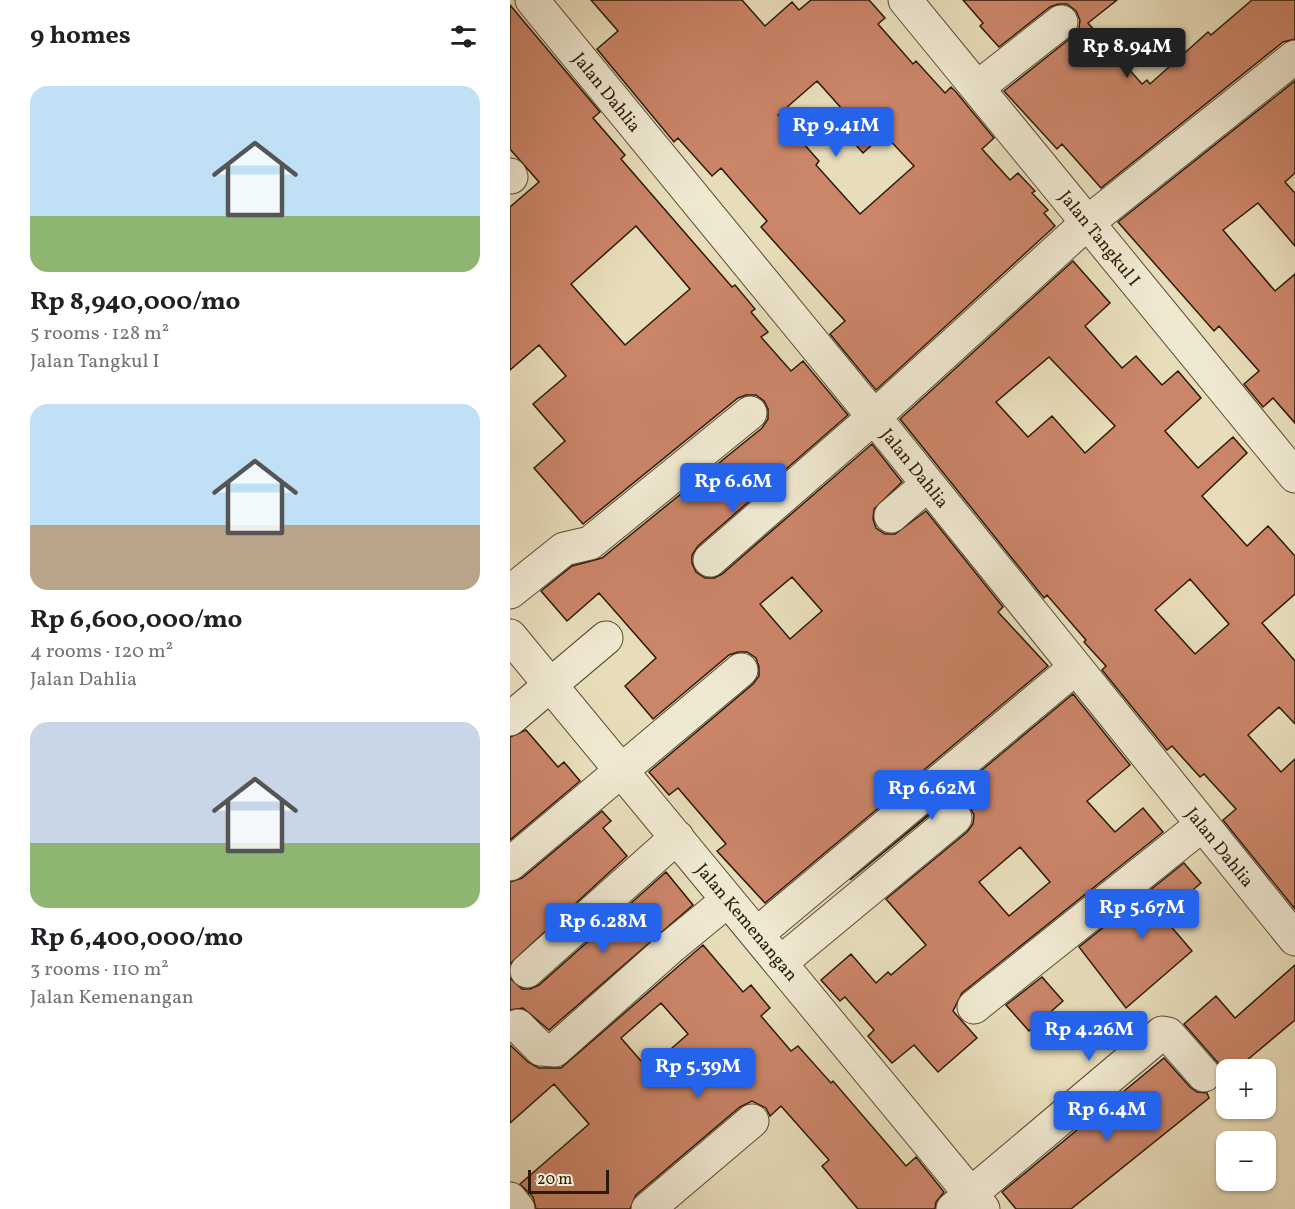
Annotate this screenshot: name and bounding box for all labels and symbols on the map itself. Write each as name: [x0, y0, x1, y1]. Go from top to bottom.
pin: Rp 8.94M: [1065, 28, 1189, 79]
street label: Jalan Dahlia: [566, 48, 646, 138]
pin: Rp 9.41M: [774, 107, 898, 158]
street label: Jalan Tangkul I: [1052, 186, 1145, 292]
street label: Jalan Dahlia: [874, 424, 954, 514]
pin: Rp 6.6M: [678, 463, 788, 514]
pin: Rp 6.62M: [870, 770, 994, 821]
street label: Jalan Dahlia: [1179, 803, 1259, 893]
street label: Jalan Kemenangan: [689, 858, 803, 988]
pin: Rp 5.67M: [1080, 889, 1204, 940]
pin: Rp 6.28M: [541, 903, 665, 954]
pin: Rp 4.26M: [1027, 1011, 1151, 1062]
pin: Rp 5.39M: [636, 1048, 760, 1099]
pin: Rp 6.4M: [1052, 1091, 1162, 1142]
scale bar: [528, 1167, 609, 1194]

